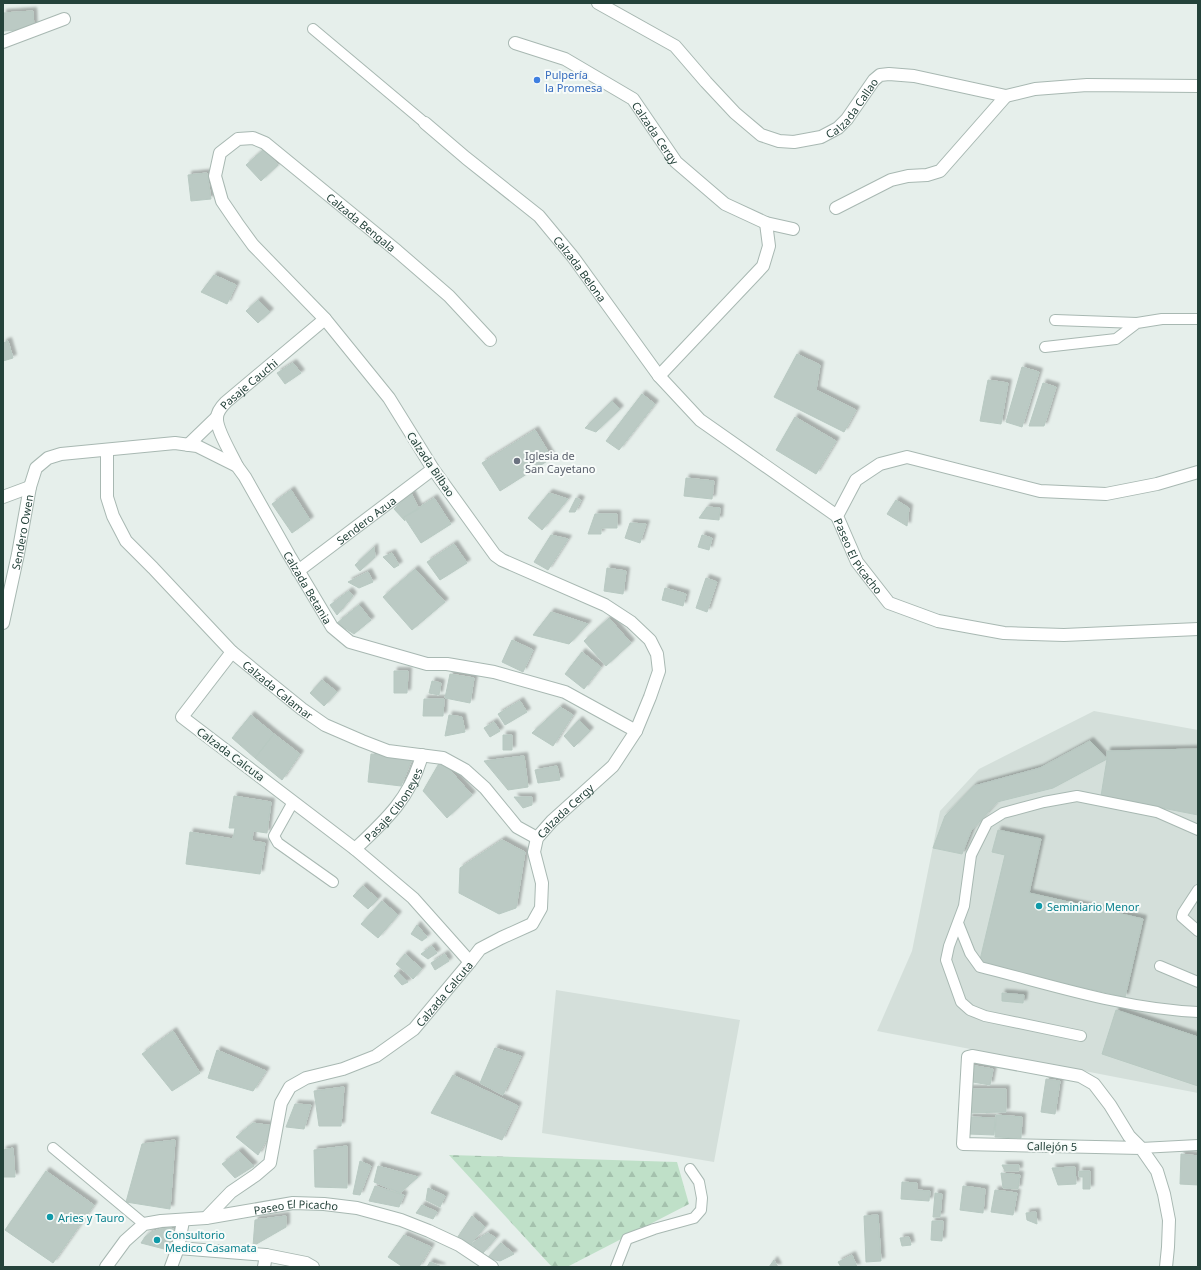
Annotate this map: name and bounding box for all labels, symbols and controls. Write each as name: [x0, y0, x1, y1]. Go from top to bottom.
place label: Pulpería la Promesa: [545, 67, 602, 95]
street label: Calzada Callao: [823, 74, 881, 141]
marker: Pulpería la Promesa: [532, 75, 542, 85]
street label: Calzada Cergy: [629, 98, 683, 167]
street label: Calzada Bengala: [324, 189, 399, 255]
street label: Calzada Belona: [551, 232, 610, 304]
street label: Pasaje Cauchi: [216, 355, 280, 412]
street label: Calzada Bilbao: [404, 429, 459, 500]
place label: Iglesia de San Cayetano: [525, 448, 596, 476]
marker: Iglesia de San Cayetano: [512, 456, 522, 466]
street label: Sendero Azua: [333, 492, 399, 547]
street label: Sendero Owen: [7, 493, 36, 571]
street label: Paseo El Picacho: [831, 516, 887, 597]
street label: Calzada Betania: [281, 548, 336, 627]
street label: Calzada Calamar: [240, 656, 317, 722]
street label: Calzada Calcuta: [194, 724, 268, 784]
street label: Pasaje Ciboneyes: [360, 765, 425, 844]
street label: Calzada Cergy: [533, 780, 597, 841]
place label: Seminiario Menor: [1047, 899, 1140, 914]
marker: Seminiario Menor: [1034, 901, 1044, 911]
street label: Calzada Calcuta: [412, 957, 476, 1029]
street label: Callejón 5: [1027, 1138, 1077, 1154]
street label: Paseo El Picacho: [252, 1196, 339, 1217]
place label: Aries y Tauro: [58, 1210, 125, 1225]
marker: Aries y Tauro: [45, 1212, 55, 1222]
place label: Consultorio Medico Casamata: [165, 1227, 257, 1255]
marker: Consultorio Medico Casamata: [152, 1235, 162, 1245]

